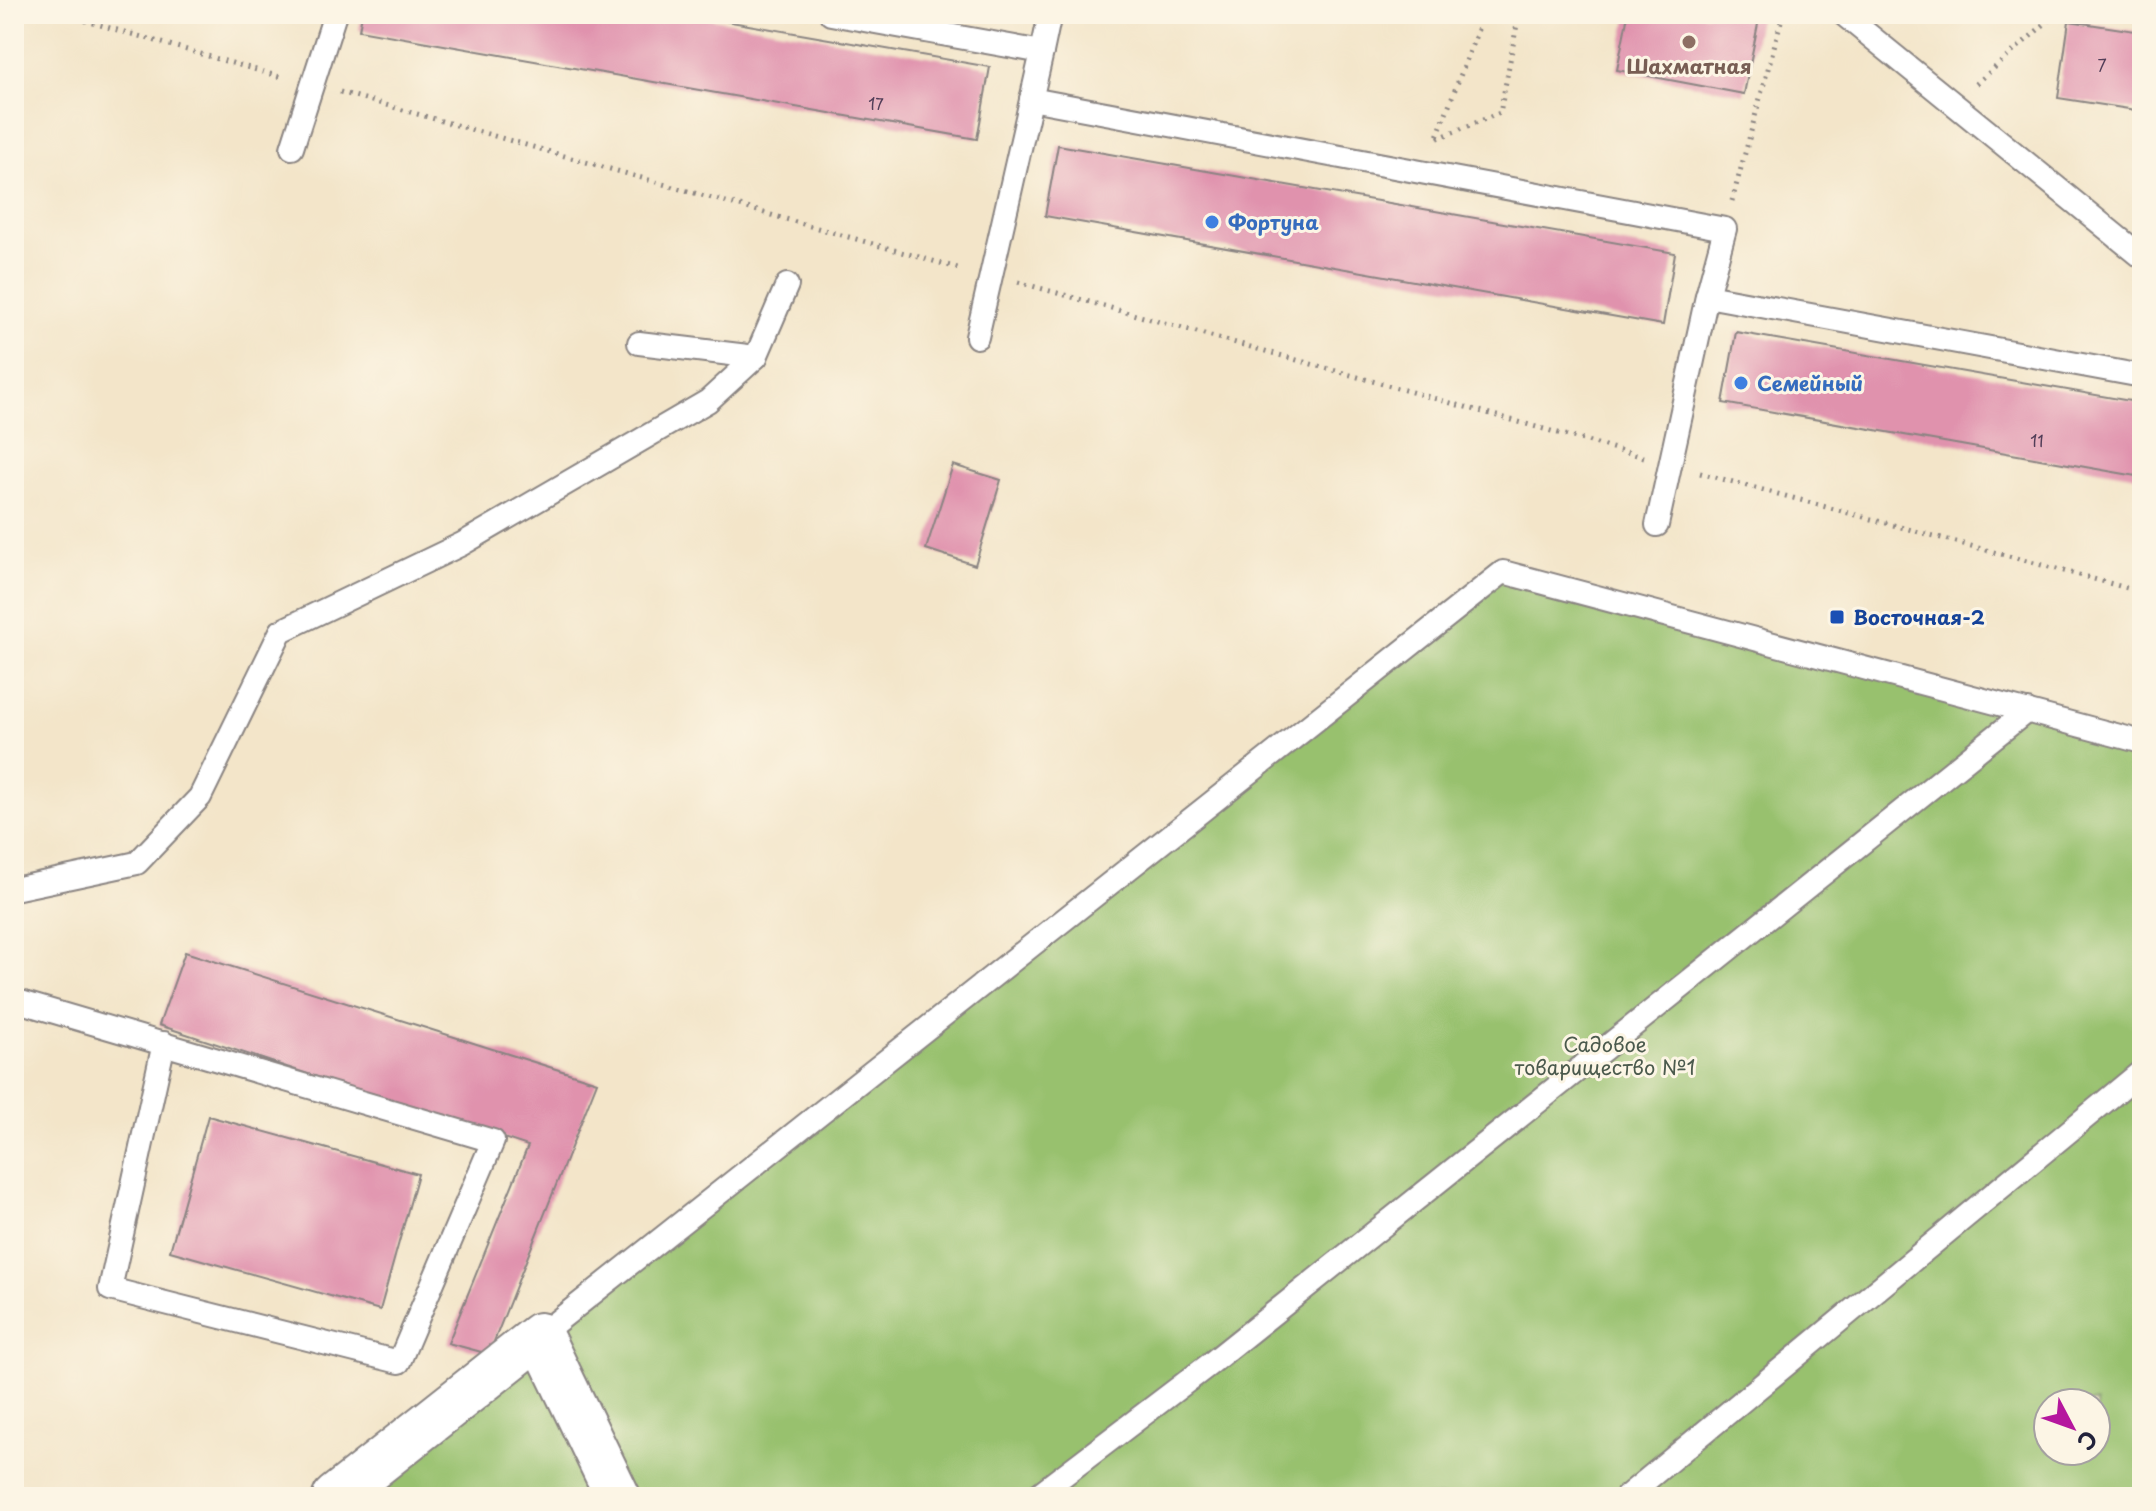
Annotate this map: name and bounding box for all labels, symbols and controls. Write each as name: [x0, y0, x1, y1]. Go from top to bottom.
marker: Шахматная: [1680, 33, 1698, 51]
place label: Шахматная: [1627, 51, 1751, 81]
house number: 7: [2097, 53, 2107, 77]
house number: 17: [868, 91, 884, 115]
place label: Фортуна: [1228, 207, 1319, 237]
marker: Фортуна: [1203, 213, 1221, 231]
place label: Семейный: [1757, 368, 1863, 398]
marker: Семейный: [1732, 374, 1750, 392]
house number: 11: [2030, 428, 2044, 452]
place label: Восточная-2: [1853, 602, 1985, 632]
marker: Восточная-2: [1828, 608, 1846, 626]
park label: Садовое товарищество №1: [1515, 1029, 1695, 1082]
north arrow: [2032, 1387, 2112, 1467]
text: С: [2070, 1424, 2106, 1458]

